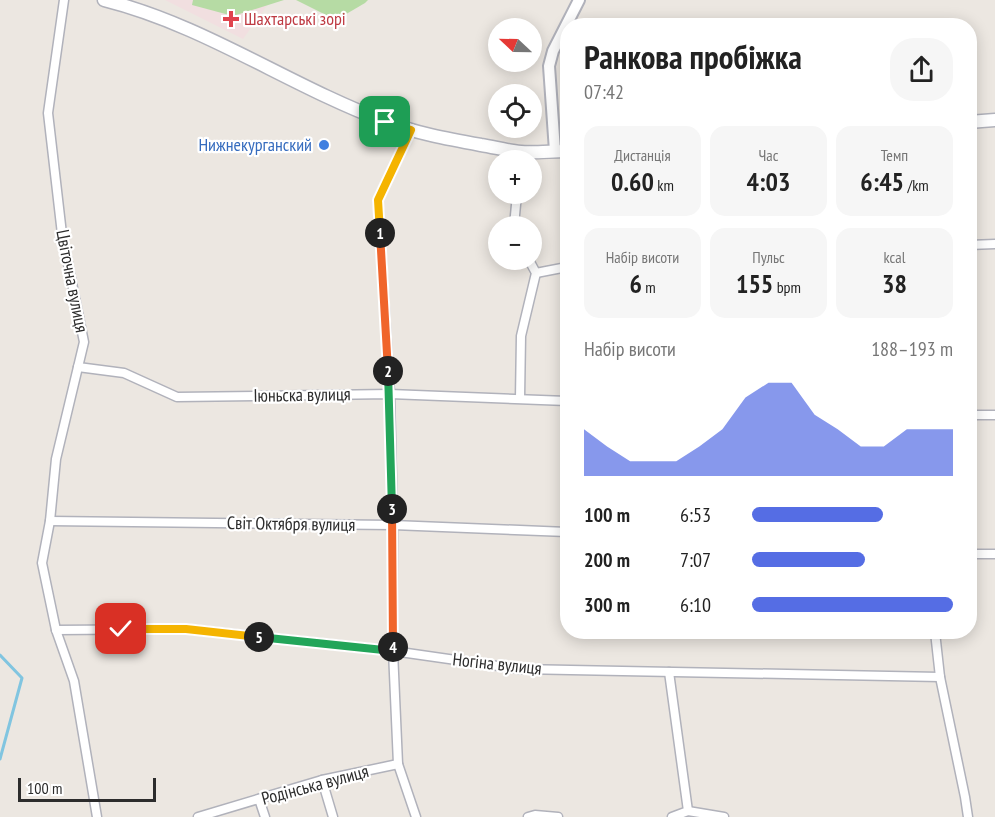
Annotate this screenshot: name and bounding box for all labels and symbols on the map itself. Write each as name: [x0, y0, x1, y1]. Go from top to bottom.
place label: Шахтарські зорі: [244, 7, 346, 30]
marker: Шахтарські зорі: [222, 10, 240, 28]
north arrow: [488, 18, 542, 72]
pin: [359, 96, 410, 147]
place label: Нижнекурганский: [198, 133, 312, 156]
marker: Нижнекурганский: [317, 138, 331, 152]
pin: 1: [365, 218, 395, 248]
street label: Цвiточна вулиця: [51, 228, 94, 334]
pin: 2: [373, 356, 403, 386]
street label: Iюньска вулиця: [253, 382, 351, 407]
pin: 3: [377, 494, 407, 524]
street label: Світ Октября вулиця: [227, 511, 355, 536]
pin: [95, 603, 146, 654]
pin: 5: [244, 622, 274, 652]
pin: 4: [378, 632, 408, 662]
street label: Ногіна вулиця: [451, 647, 543, 680]
street label: Родінська вулиця: [259, 759, 371, 810]
scale bar: [18, 775, 156, 802]

